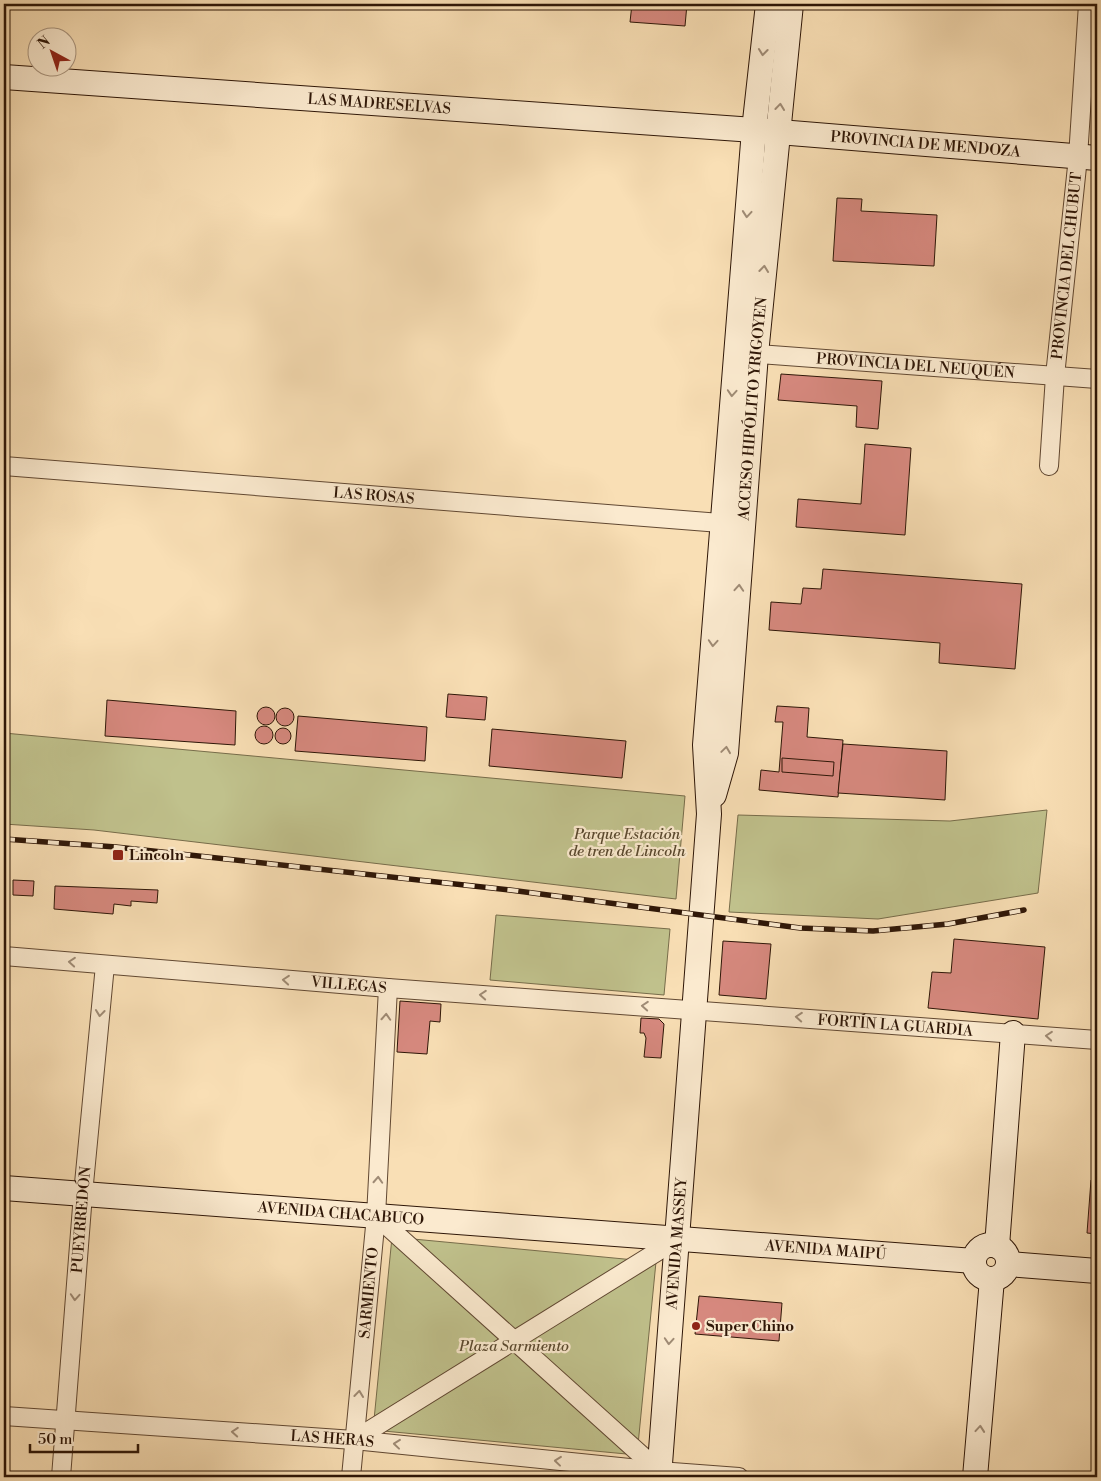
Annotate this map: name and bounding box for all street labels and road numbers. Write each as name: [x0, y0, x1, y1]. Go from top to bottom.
street label: LAS MADRESELVAS: [307, 89, 452, 119]
street label: PROVINCIA DE MENDOZA: [830, 127, 1022, 162]
street label: PROVINCIA DEL CHUBUT: [1048, 171, 1086, 360]
street label: ACCESO HIPÓLITO YRIGOYEN: [734, 296, 772, 522]
street label: PROVINCIA DEL NEUQUÉN: [816, 349, 1015, 383]
street label: LAS ROSAS: [332, 483, 415, 509]
street label: VILLEGAS: [309, 973, 387, 998]
street label: FORTÍN LA GUARDIA: [817, 1011, 975, 1041]
street label: PUEYRREDÓN: [68, 1166, 96, 1274]
street label: AVENIDA MASSEY: [663, 1176, 692, 1311]
street label: AVENIDA CHACABUCO: [256, 1198, 425, 1230]
street label: AVENIDA MAIPÚ: [763, 1236, 887, 1264]
street label: SARMIENTO: [355, 1246, 383, 1340]
street label: LAS HERAS: [290, 1427, 375, 1452]

